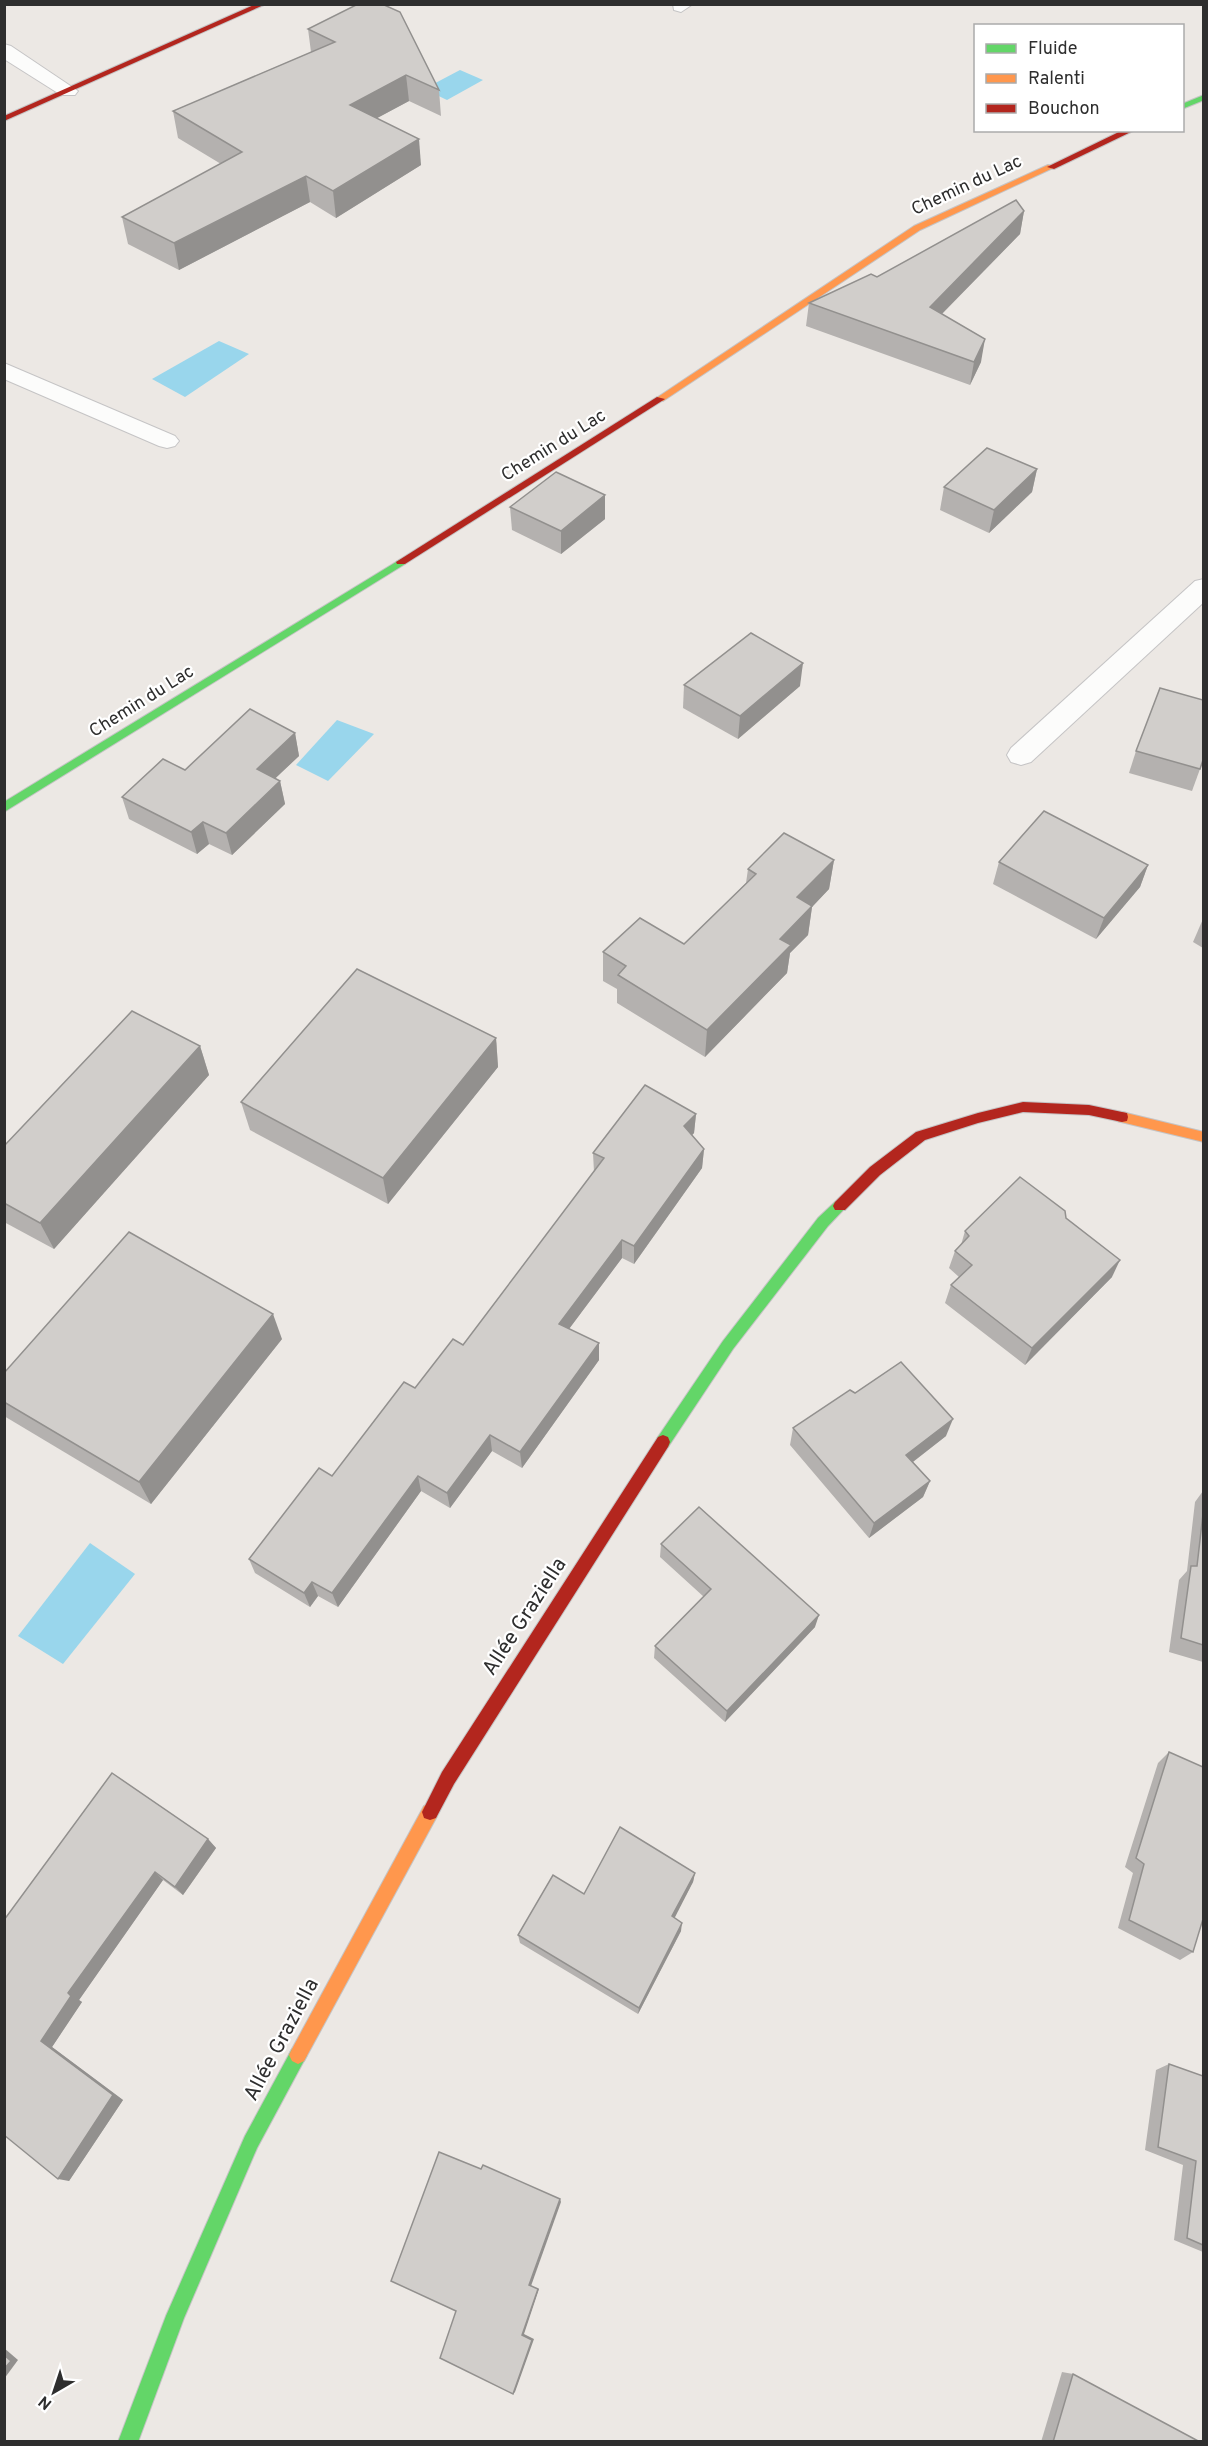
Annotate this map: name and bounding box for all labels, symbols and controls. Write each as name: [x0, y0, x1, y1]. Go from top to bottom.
legend: [974, 24, 1184, 132]
text: Fluide: [1028, 38, 1077, 61]
text: Ralenti: [1028, 68, 1085, 91]
text: Bouchon: [1028, 98, 1100, 121]
street label: Chemin du Lac: [908, 150, 1026, 222]
street label: Chemin du Lac: [497, 405, 611, 487]
street label: Chemin du Lac: [85, 661, 199, 743]
street label: Allée Graziella: [477, 1553, 573, 1681]
street label: Allée Graziella: [238, 1974, 326, 2106]
north arrow: [24, 2362, 84, 2422]
text: N: [35, 2391, 57, 2413]

